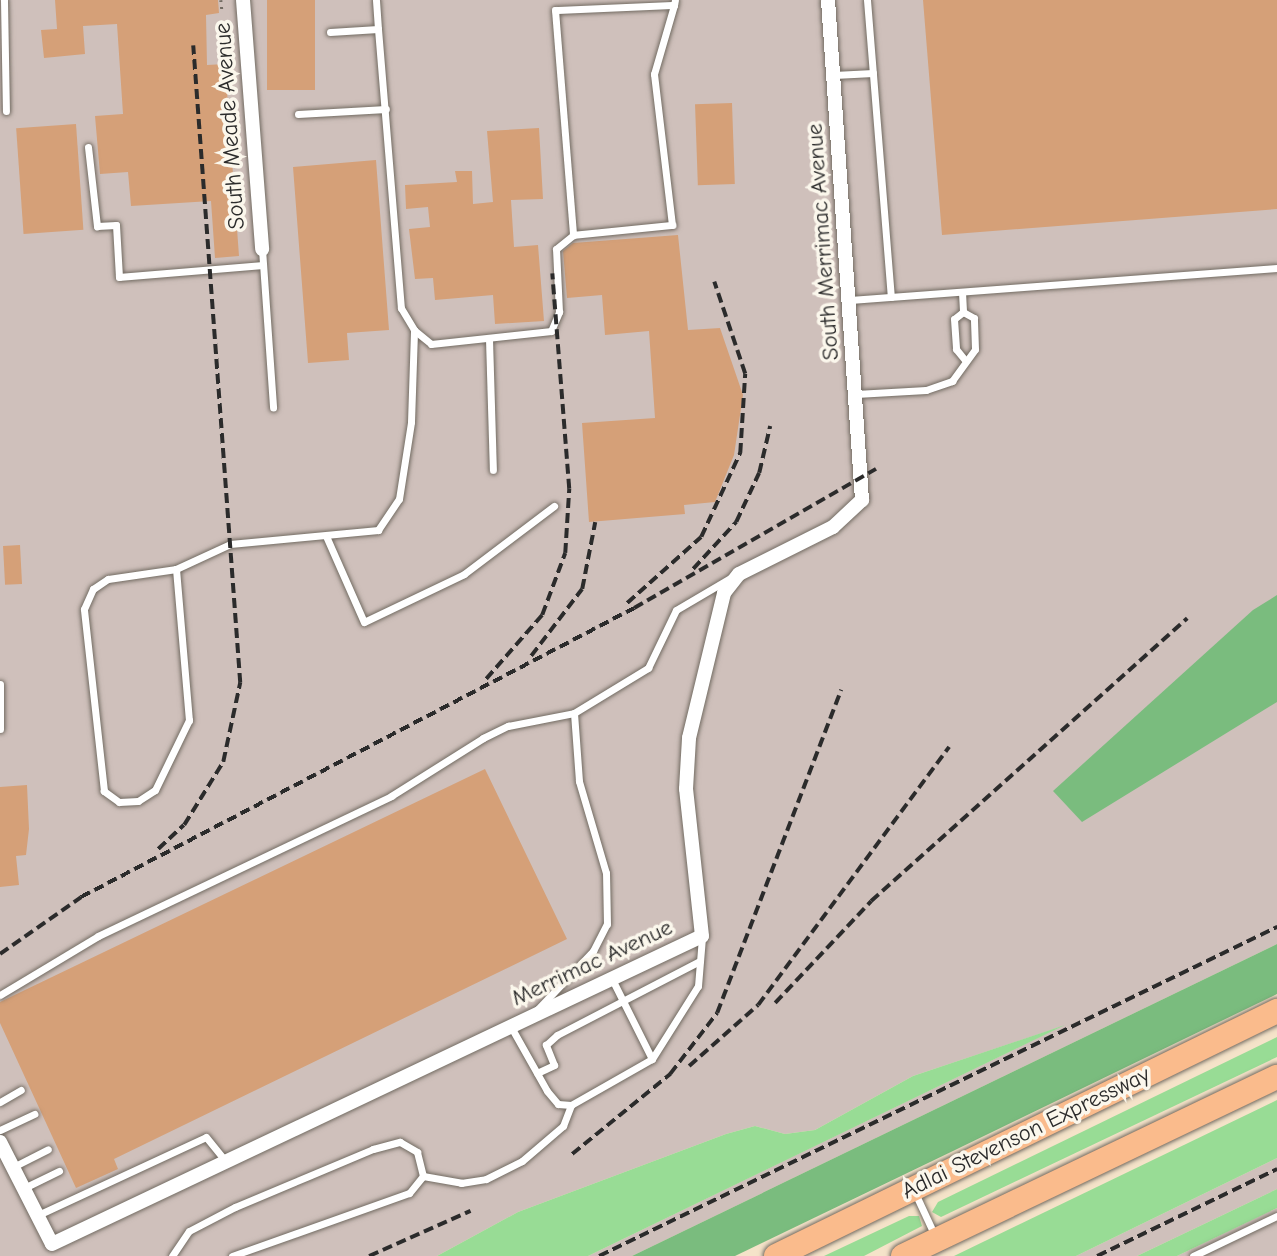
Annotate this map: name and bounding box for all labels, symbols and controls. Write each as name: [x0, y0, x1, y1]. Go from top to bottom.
street label: South Meade Avenue: [209, 22, 251, 230]
street label: South Merrimac Avenue: [801, 123, 845, 361]
street label: Merrimac Avenue: [507, 914, 677, 1012]
street label: Adlai Stevenson Expressway: [897, 1061, 1155, 1205]

